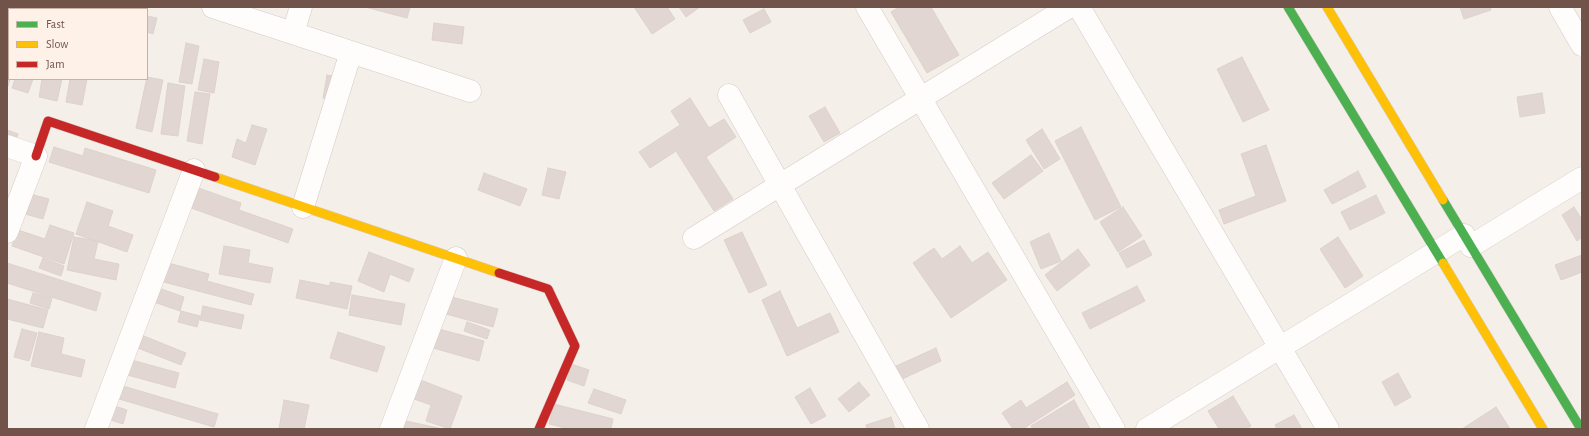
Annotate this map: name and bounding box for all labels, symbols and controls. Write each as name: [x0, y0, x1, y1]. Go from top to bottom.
legend: [8, 8, 148, 80]
text: Fast: [46, 18, 65, 30]
text: Slow: [46, 38, 68, 50]
text: Jam: [46, 58, 65, 70]

